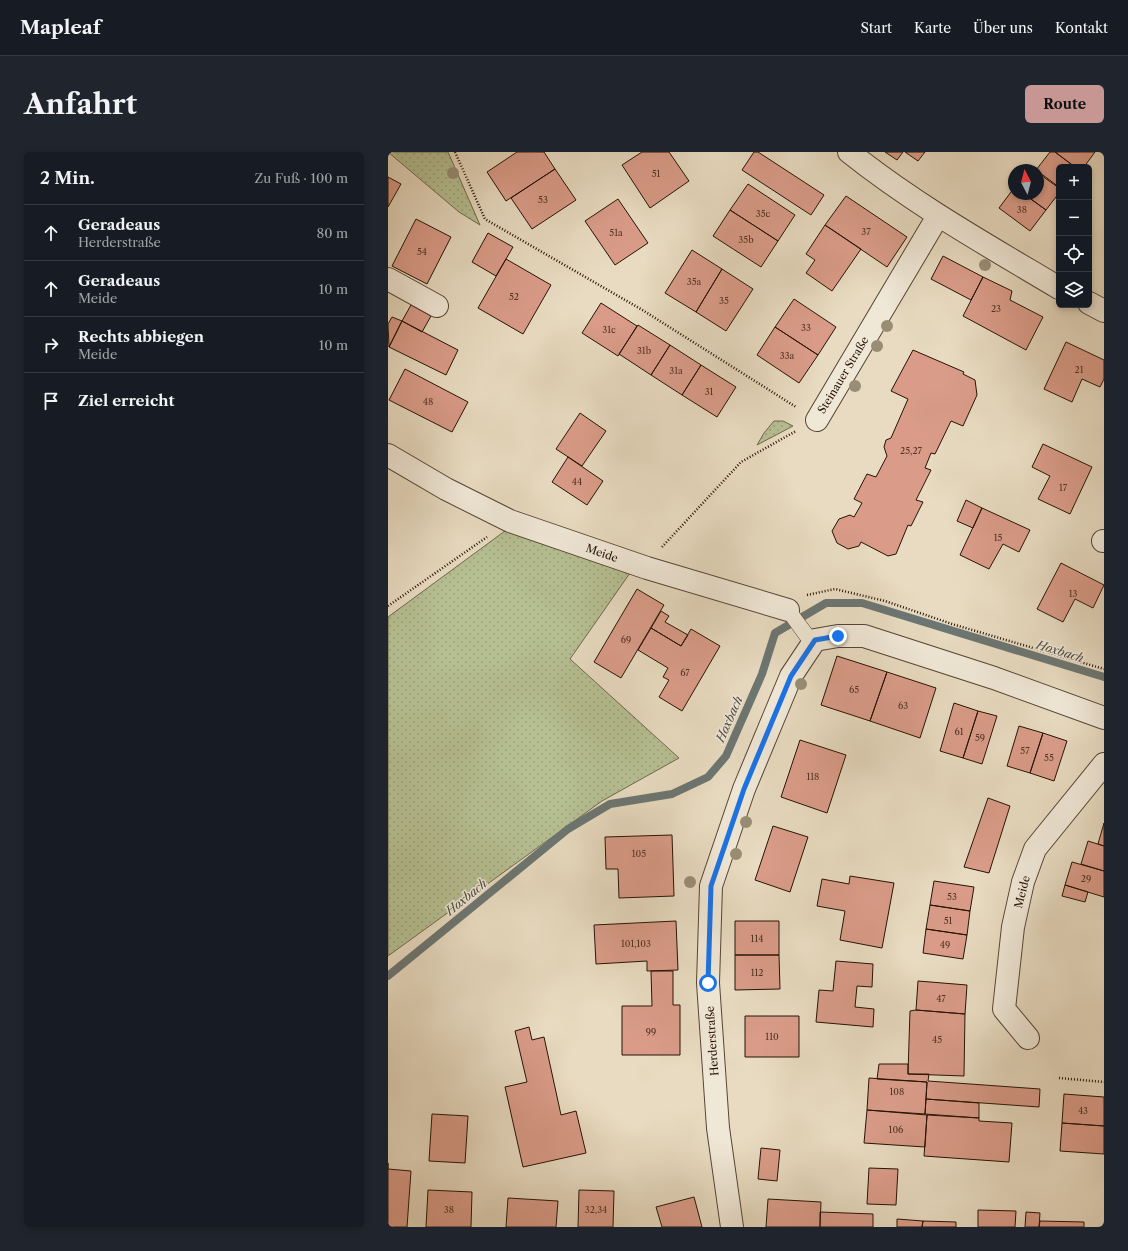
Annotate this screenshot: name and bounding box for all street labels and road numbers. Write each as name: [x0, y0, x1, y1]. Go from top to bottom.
street label: Steinauer Straße: [814, 334, 872, 416]
street label: Meide: [584, 541, 620, 565]
street label: Meide: [1011, 874, 1033, 910]
street label: Herderstraße: [703, 1006, 721, 1076]

